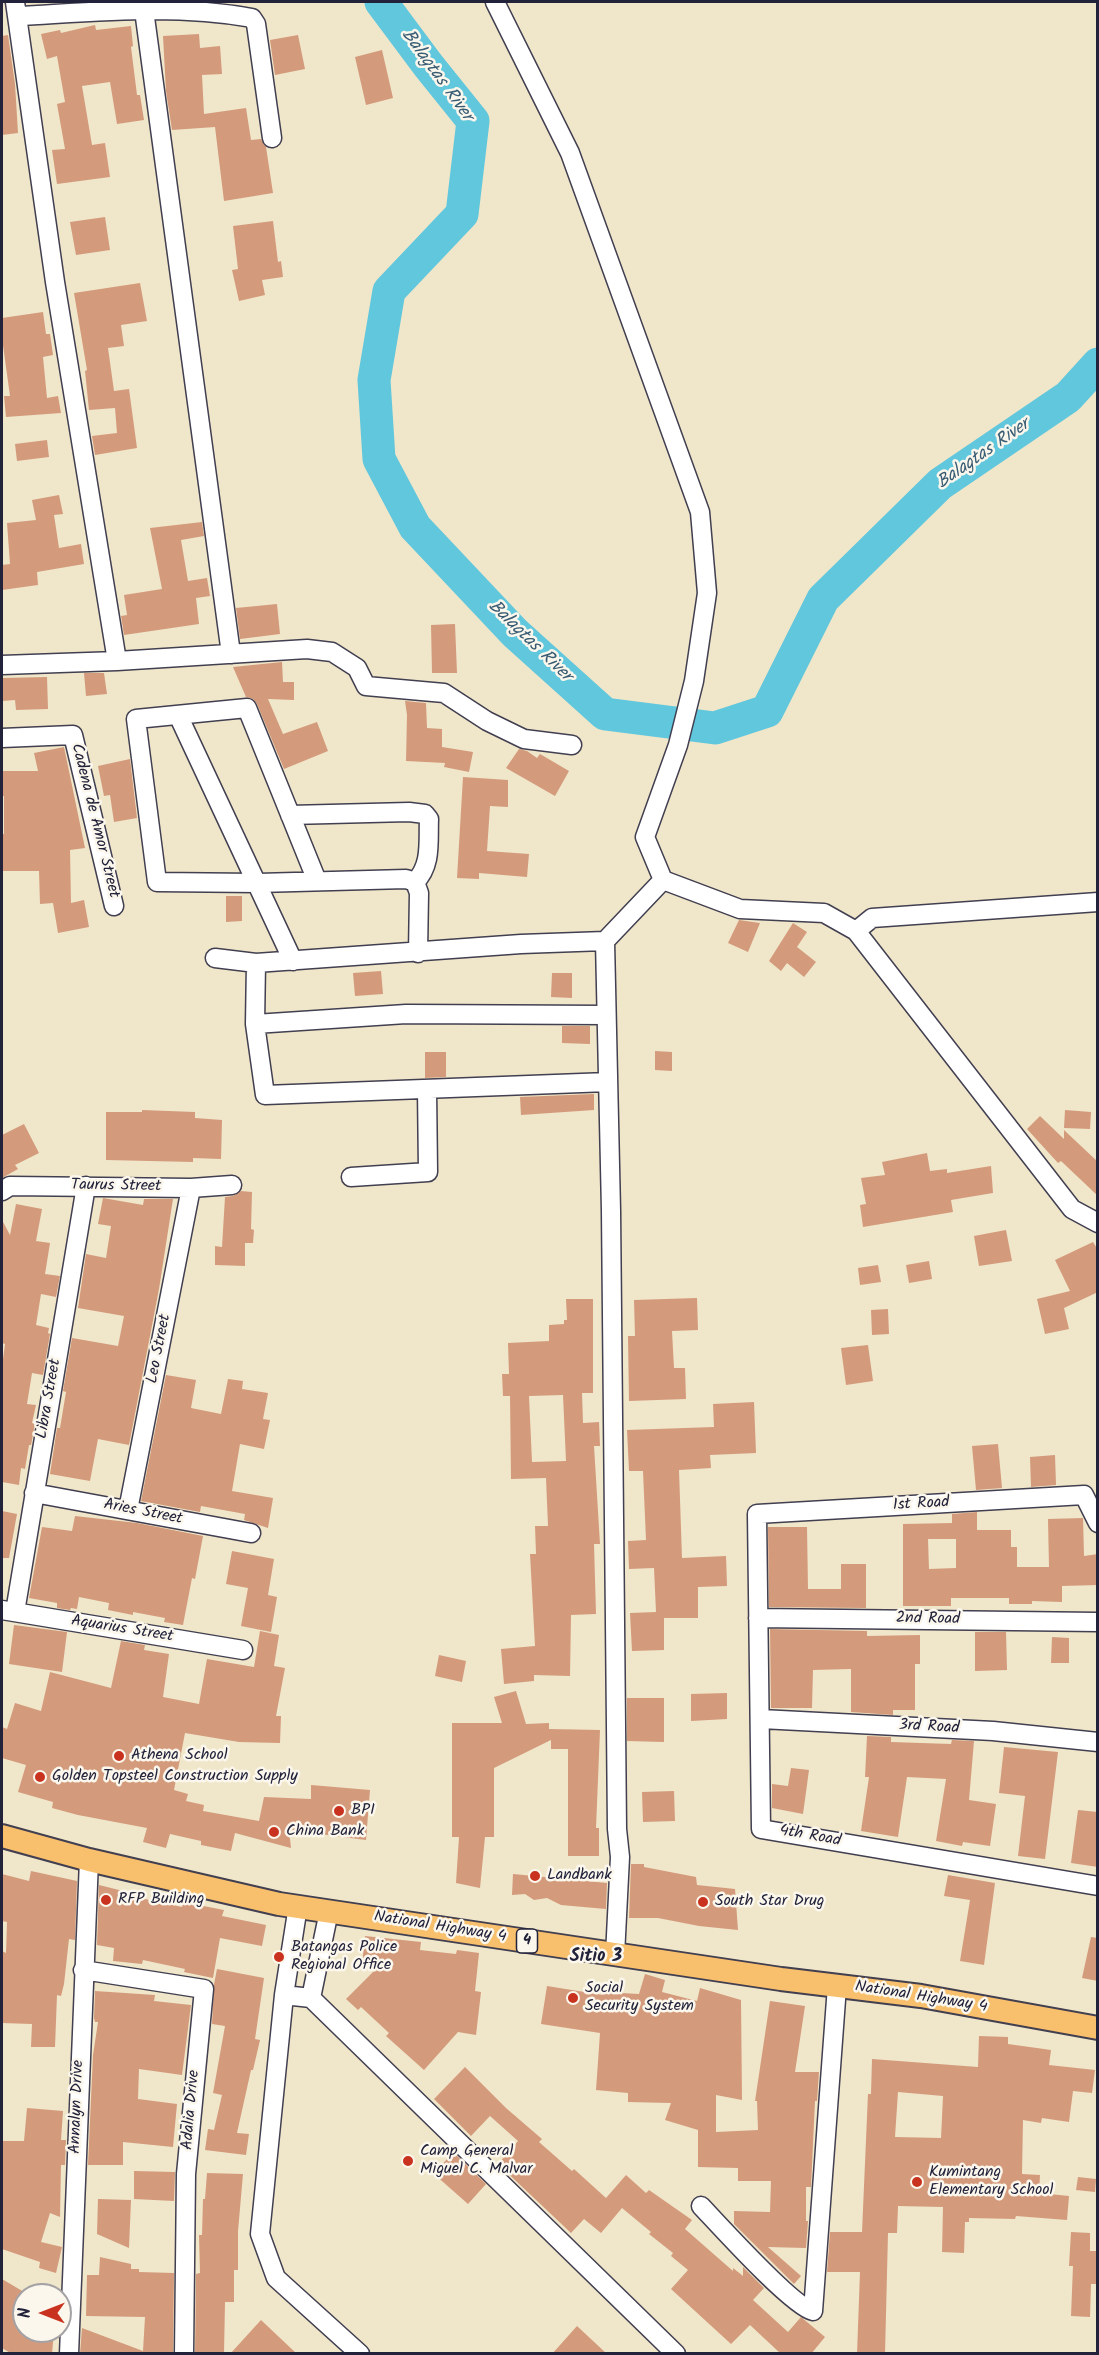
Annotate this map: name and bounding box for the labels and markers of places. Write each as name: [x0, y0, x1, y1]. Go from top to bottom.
place label: Athena School: [131, 1746, 228, 1766]
marker: Athena School: [112, 1749, 126, 1763]
place label: Golden Topsteel Construction Supply: [52, 1767, 298, 1787]
marker: Golden Topsteel Construction Supply: [33, 1770, 47, 1784]
place label: BPI: [351, 1801, 375, 1821]
marker: BPI: [332, 1804, 346, 1818]
place label: China Bank: [286, 1822, 364, 1842]
marker: China Bank: [267, 1825, 281, 1839]
place label: Landbank: [547, 1866, 612, 1886]
marker: Landbank: [528, 1869, 542, 1883]
place label: RFP Building: [118, 1890, 204, 1910]
place label: South Star Drug: [715, 1892, 824, 1912]
marker: RFP Building: [99, 1893, 113, 1907]
marker: South Star Drug: [696, 1895, 710, 1909]
place label: Batangas Police Regional Office: [291, 1938, 397, 1976]
marker: Batangas Police Regional Office: [272, 1950, 286, 1964]
place label: Social Security System: [585, 1979, 694, 2017]
marker: Social Security System: [566, 1991, 580, 2005]
place label: Camp General Miguel C. Malvar: [420, 2142, 533, 2180]
marker: Camp General Miguel C. Malvar: [401, 2154, 415, 2168]
place label: Kumintang Elementary School: [929, 2163, 1053, 2201]
marker: Kumintang Elementary School: [910, 2175, 924, 2189]

